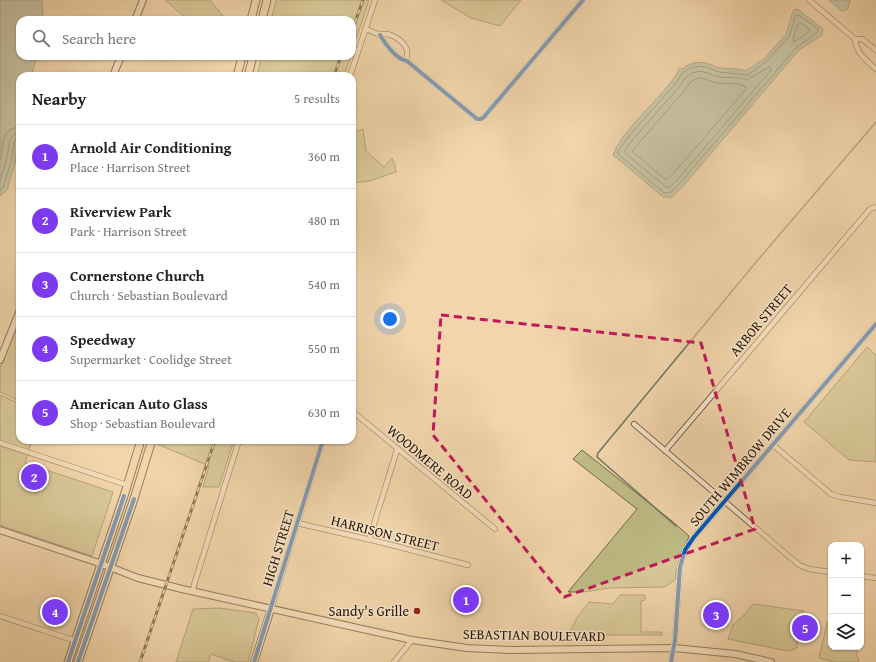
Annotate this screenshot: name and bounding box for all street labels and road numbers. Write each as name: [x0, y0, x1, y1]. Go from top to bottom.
street label: ARBOR STREET: [725, 279, 797, 360]
street label: SOUTH WIMBROW DRIVE: [684, 403, 796, 531]
street label: WOODMERE ROAD: [383, 420, 477, 504]
street label: HIGH STREET: [257, 507, 299, 589]
street label: HARRISON STREET: [329, 510, 441, 556]
street label: SEBASTIAN BOULEVARD: [463, 624, 605, 646]

